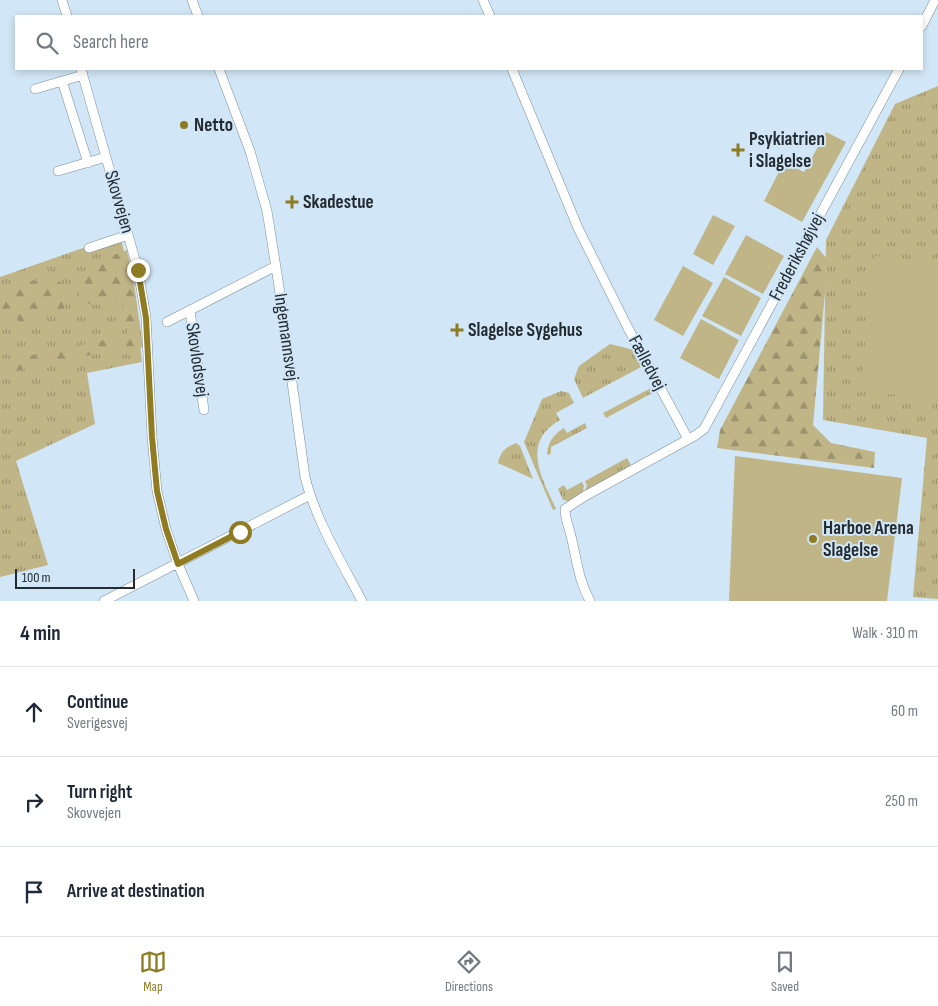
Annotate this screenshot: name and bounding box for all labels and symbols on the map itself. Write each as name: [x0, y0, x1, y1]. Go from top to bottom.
place label: Netto: [194, 114, 233, 137]
marker: Netto: [178, 119, 190, 131]
place label: Psykiatrien i Slagelse: [749, 128, 825, 173]
marker: Psykiatrien i Slagelse: [731, 143, 745, 157]
street label: Skovvejen: [99, 168, 139, 236]
place label: Skadestue: [303, 191, 374, 214]
marker: Skadestue: [285, 195, 299, 209]
street label: Frederikshøjvej: [764, 209, 830, 305]
route end: [127, 259, 150, 282]
street label: Ingemannsvej: [268, 292, 304, 382]
place label: Slagelse Sygehus: [468, 319, 582, 342]
street label: Skovlodsvej: [180, 321, 214, 399]
marker: Slagelse Sygehus: [450, 323, 464, 337]
street label: Fælledvej: [623, 331, 671, 395]
place label: Harboe Arena Slagelse: [823, 517, 914, 562]
route start: [229, 521, 252, 544]
marker: Harboe Arena Slagelse: [807, 533, 819, 545]
scale bar: [15, 566, 135, 589]

